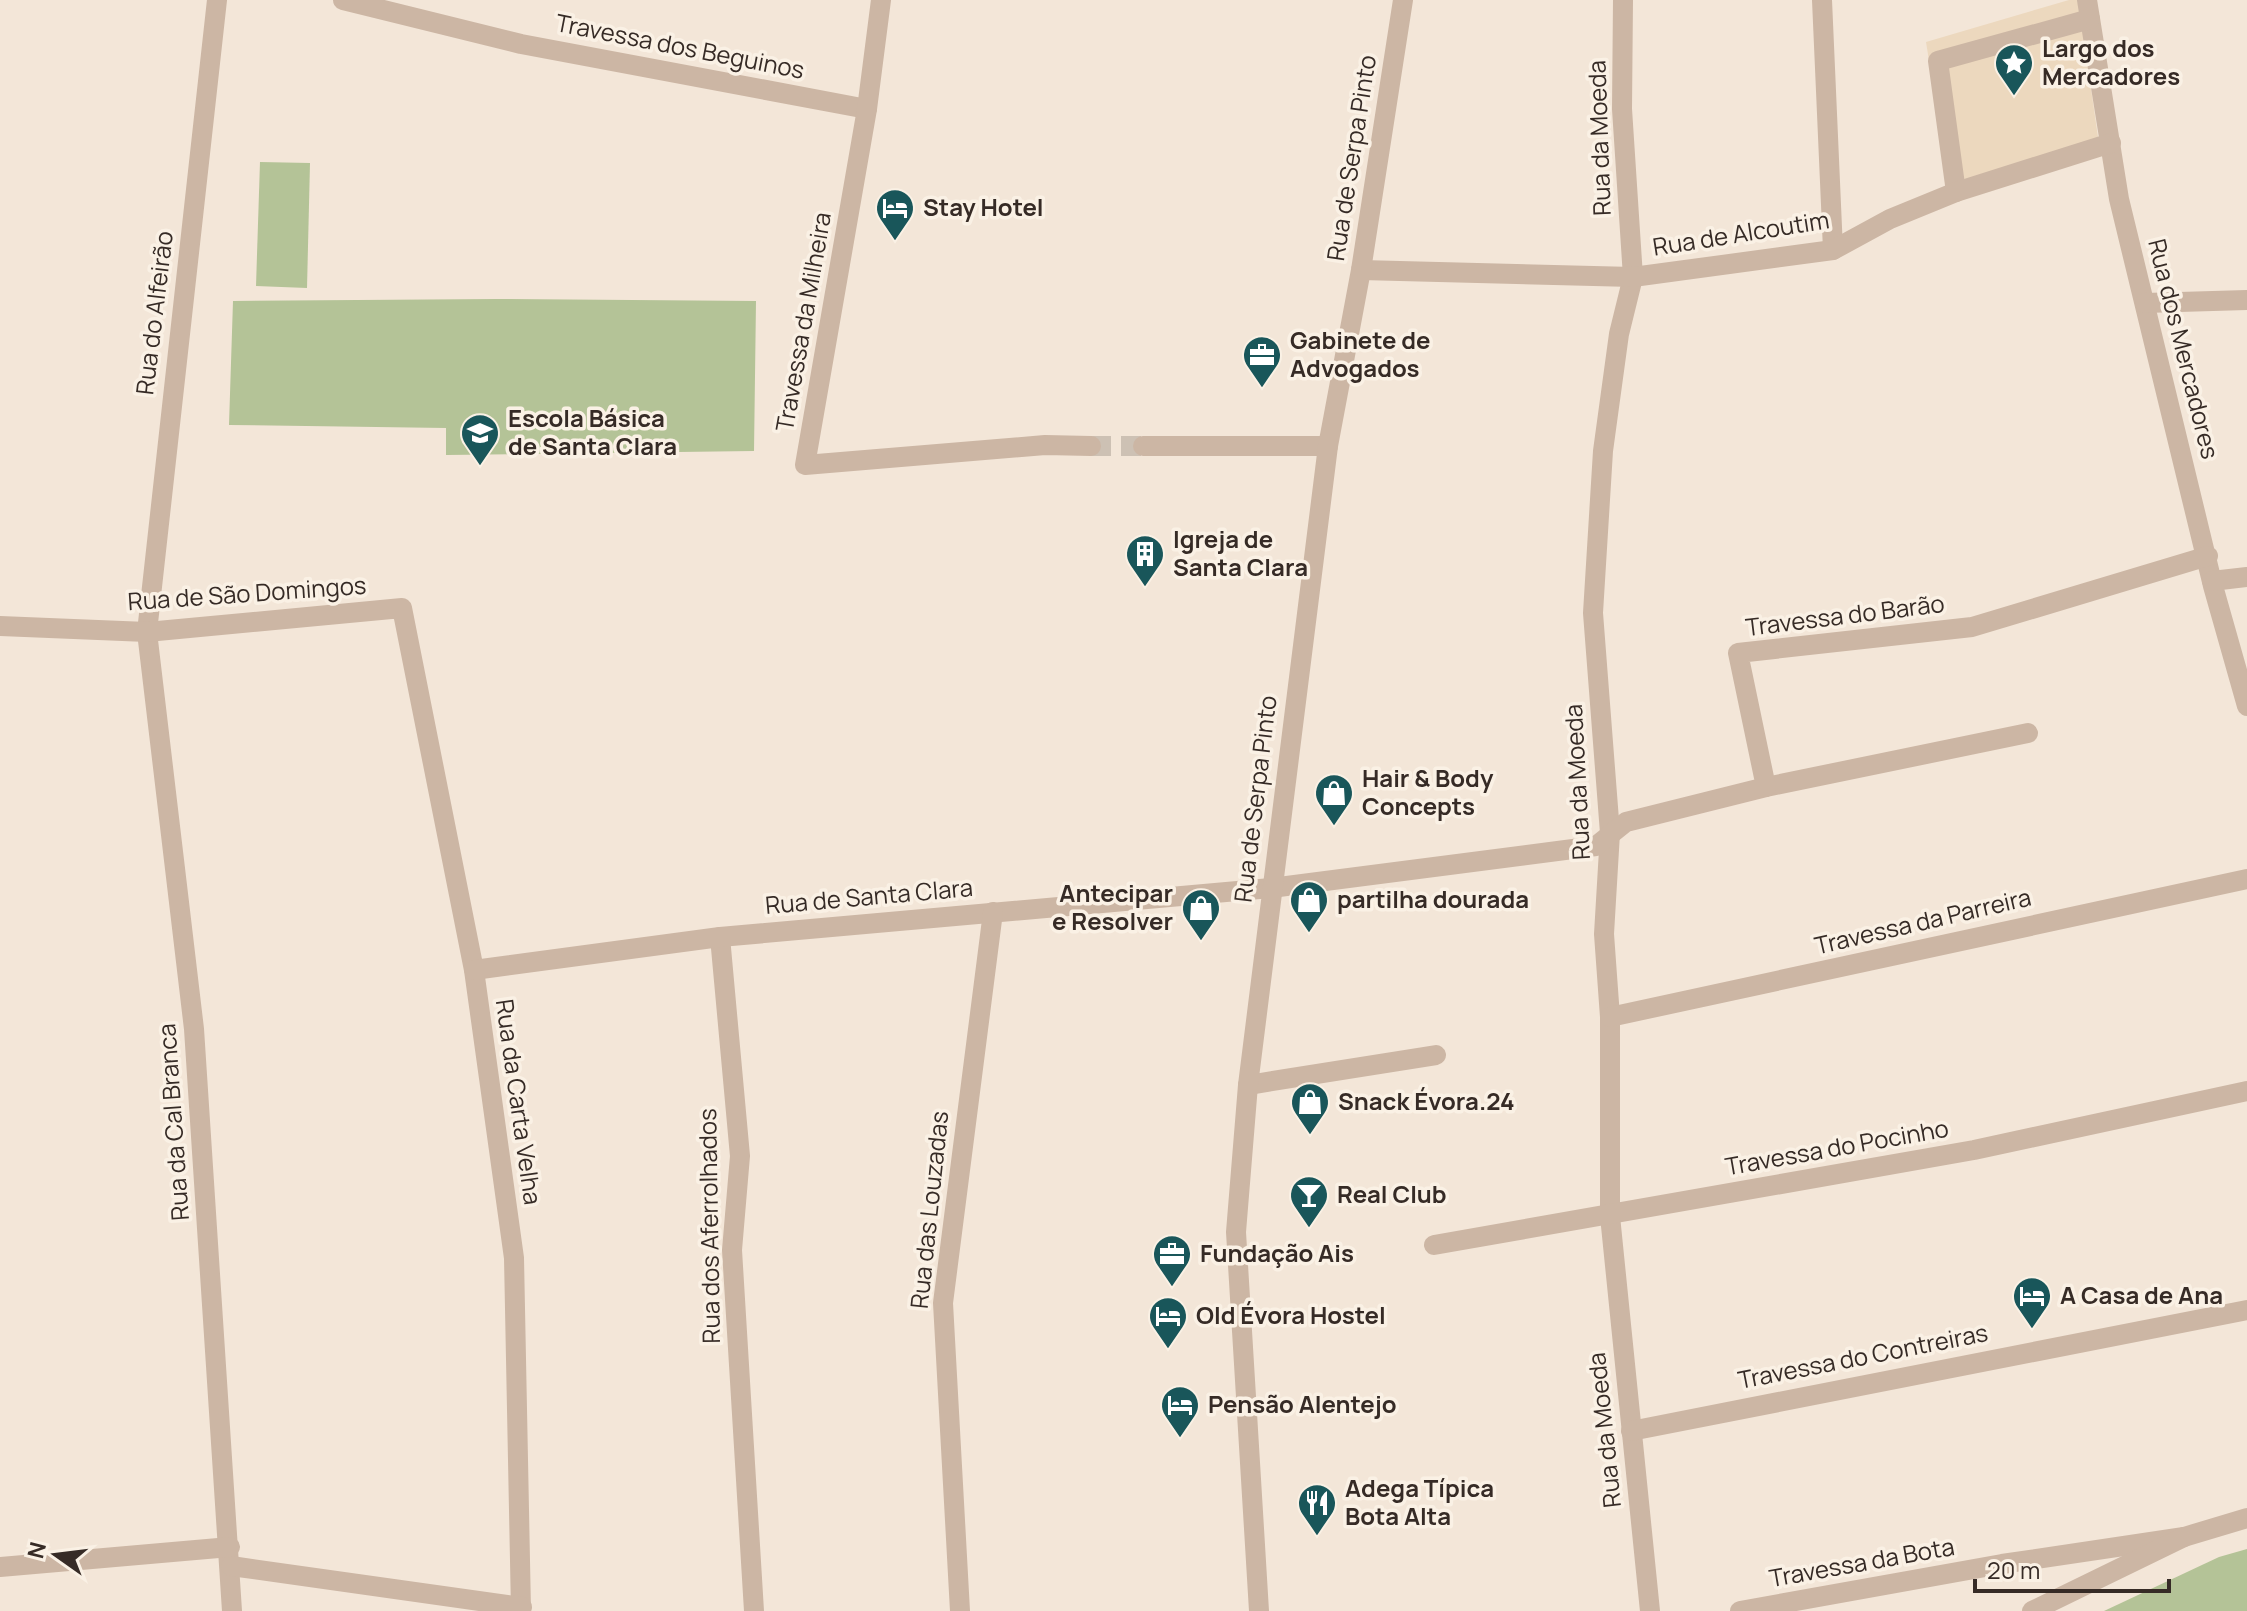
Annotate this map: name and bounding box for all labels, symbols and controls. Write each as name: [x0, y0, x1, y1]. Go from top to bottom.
street label: Travessa dos Beguinos: [553, 5, 807, 86]
place label: Largo dos Mercadores: [2042, 31, 2180, 92]
place icon: Largo dos Mercadores: [1993, 42, 2035, 97]
street label: Rua de Serpa Pinto: [1318, 52, 1383, 263]
street label: Rua da Moeda: [1579, 60, 1618, 216]
hotel icon: Stay Hotel: [874, 187, 916, 242]
place label: Stay Hotel: [923, 190, 1044, 223]
street label: Rua de Alcoutim: [1650, 202, 1831, 263]
street label: Travessa da Milheira: [767, 209, 838, 434]
street label: Rua do Alfeirão: [127, 229, 180, 397]
street label: Rua dos Mercadores: [2141, 235, 2228, 462]
place label: Gabinete de Advogados: [1290, 323, 1430, 384]
office icon: Gabinete de Advogados: [1241, 334, 1283, 389]
place label: Escola Básica de Santa Clara: [508, 401, 677, 462]
school or university icon: Escola Básica de Santa Clara: [459, 412, 501, 467]
place label: Igreja de Santa Clara: [1173, 522, 1308, 583]
building icon: Igreja de Santa Clara: [1124, 533, 1166, 588]
street label: Rua de São Domingos: [126, 568, 367, 617]
street label: Travessa do Barão: [1743, 586, 1946, 643]
street label: Rua de Serpa Pinto: [1225, 694, 1284, 904]
street label: Rua da Moeda: [1556, 703, 1597, 861]
place label: Hair & Body Concepts: [1362, 761, 1494, 822]
shop icon: Hair & Body Concepts: [1313, 772, 1355, 827]
street label: Rua de Santa Clara: [764, 870, 974, 921]
place label: Antecipar e Resolver: [1052, 876, 1173, 937]
shop icon: partilha dourada: [1288, 879, 1330, 934]
street label: Travessa da Parreira: [1811, 880, 2034, 961]
place label: partilha dourada: [1337, 882, 1529, 915]
shop icon: Antecipar e Resolver: [1180, 887, 1222, 942]
street label: Rua da Carta Velha: [489, 997, 550, 1207]
street label: Rua da Cal Branca: [149, 1022, 196, 1222]
shop icon: Snack Évora.24: [1289, 1081, 1331, 1136]
place label: Snack Évora.24: [1338, 1084, 1515, 1117]
street label: Rua dos Aferrolhados: [690, 1108, 727, 1344]
street label: Rua das Louzadas: [902, 1109, 955, 1310]
street label: Travessa do Pocinho: [1722, 1111, 1951, 1182]
bar icon: Real Club: [1288, 1174, 1330, 1229]
place label: Real Club: [1337, 1177, 1447, 1210]
office icon: Fundação Ais: [1151, 1233, 1193, 1288]
place label: Fundação Ais: [1200, 1236, 1354, 1269]
hotel icon: A Casa de Ana: [2011, 1275, 2053, 1330]
place label: A Casa de Ana: [2060, 1278, 2223, 1311]
hotel icon: Old Évora Hostel: [1147, 1295, 1189, 1350]
place label: Old Évora Hostel: [1196, 1298, 1386, 1331]
street label: Travessa do Contreiras: [1735, 1315, 1990, 1396]
street label: Rua da Moeda: [1579, 1351, 1628, 1509]
hotel icon: Pensão Alentejo: [1159, 1384, 1201, 1439]
place label: Pensão Alentejo: [1208, 1387, 1397, 1420]
place label: Adega Típica Bota Alta: [1345, 1471, 1494, 1532]
restaurant icon: Adega Típica Bota Alta: [1296, 1482, 1338, 1537]
north arrow: [16, 1515, 96, 1595]
street label: Travessa da Bota: [1767, 1529, 1957, 1594]
text: N: [20, 1539, 53, 1561]
scale bar: [1975, 1543, 2169, 1593]
text: 20 m: [1987, 1553, 2040, 1586]

